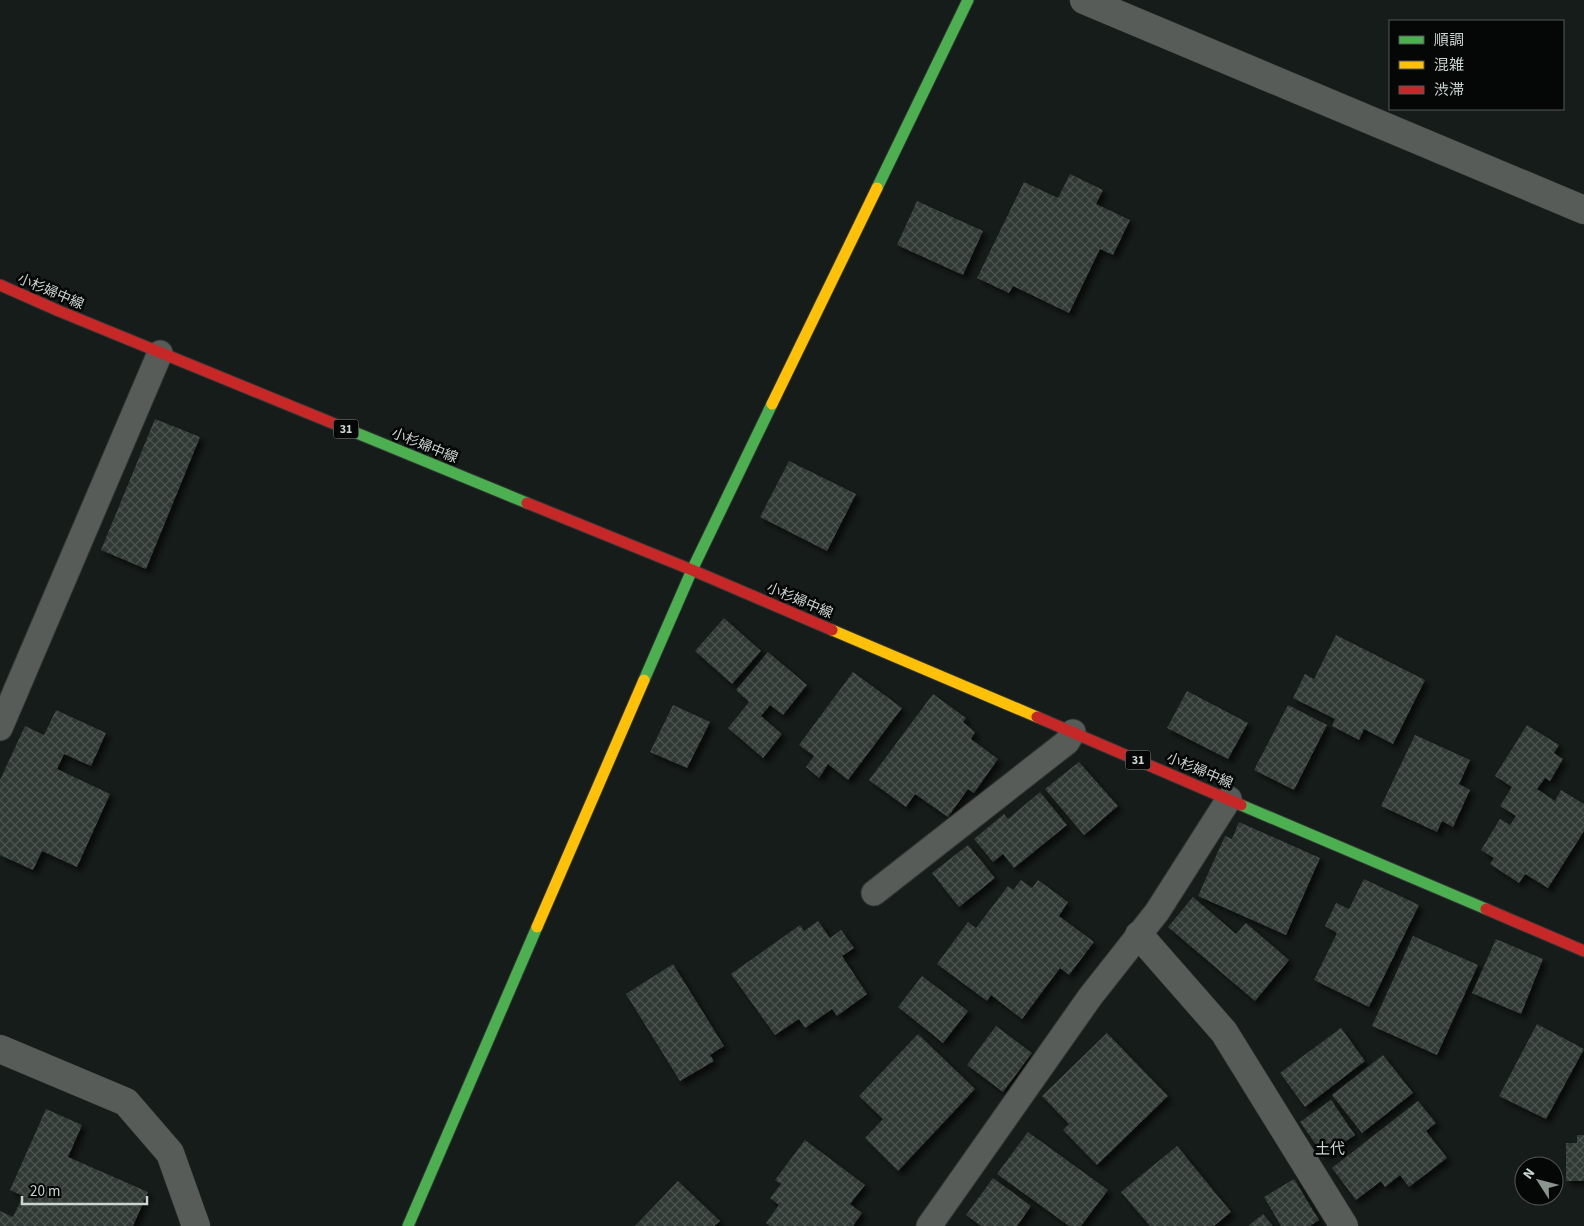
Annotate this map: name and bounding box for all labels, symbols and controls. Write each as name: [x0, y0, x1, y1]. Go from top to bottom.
legend: [1389, 20, 1564, 110]
text: 順調: [1434, 30, 1464, 51]
text: 混雑: [1434, 55, 1464, 76]
text: 渋滞: [1434, 80, 1464, 101]
street label: 小杉婦中線: [14, 269, 87, 315]
road number: 31: [334, 419, 358, 438]
street label: 小杉婦中線: [388, 424, 461, 468]
street label: 小杉婦中線: [763, 578, 836, 624]
street label: 小杉婦中線: [1163, 748, 1236, 794]
road number: 31: [1126, 750, 1150, 770]
district label: 土代: [1315, 1139, 1345, 1160]
north arrow: [1514, 1156, 1564, 1206]
text: N: [1518, 1164, 1540, 1184]
scale bar: [22, 1174, 148, 1206]
text: 20 m: [30, 1181, 60, 1202]

